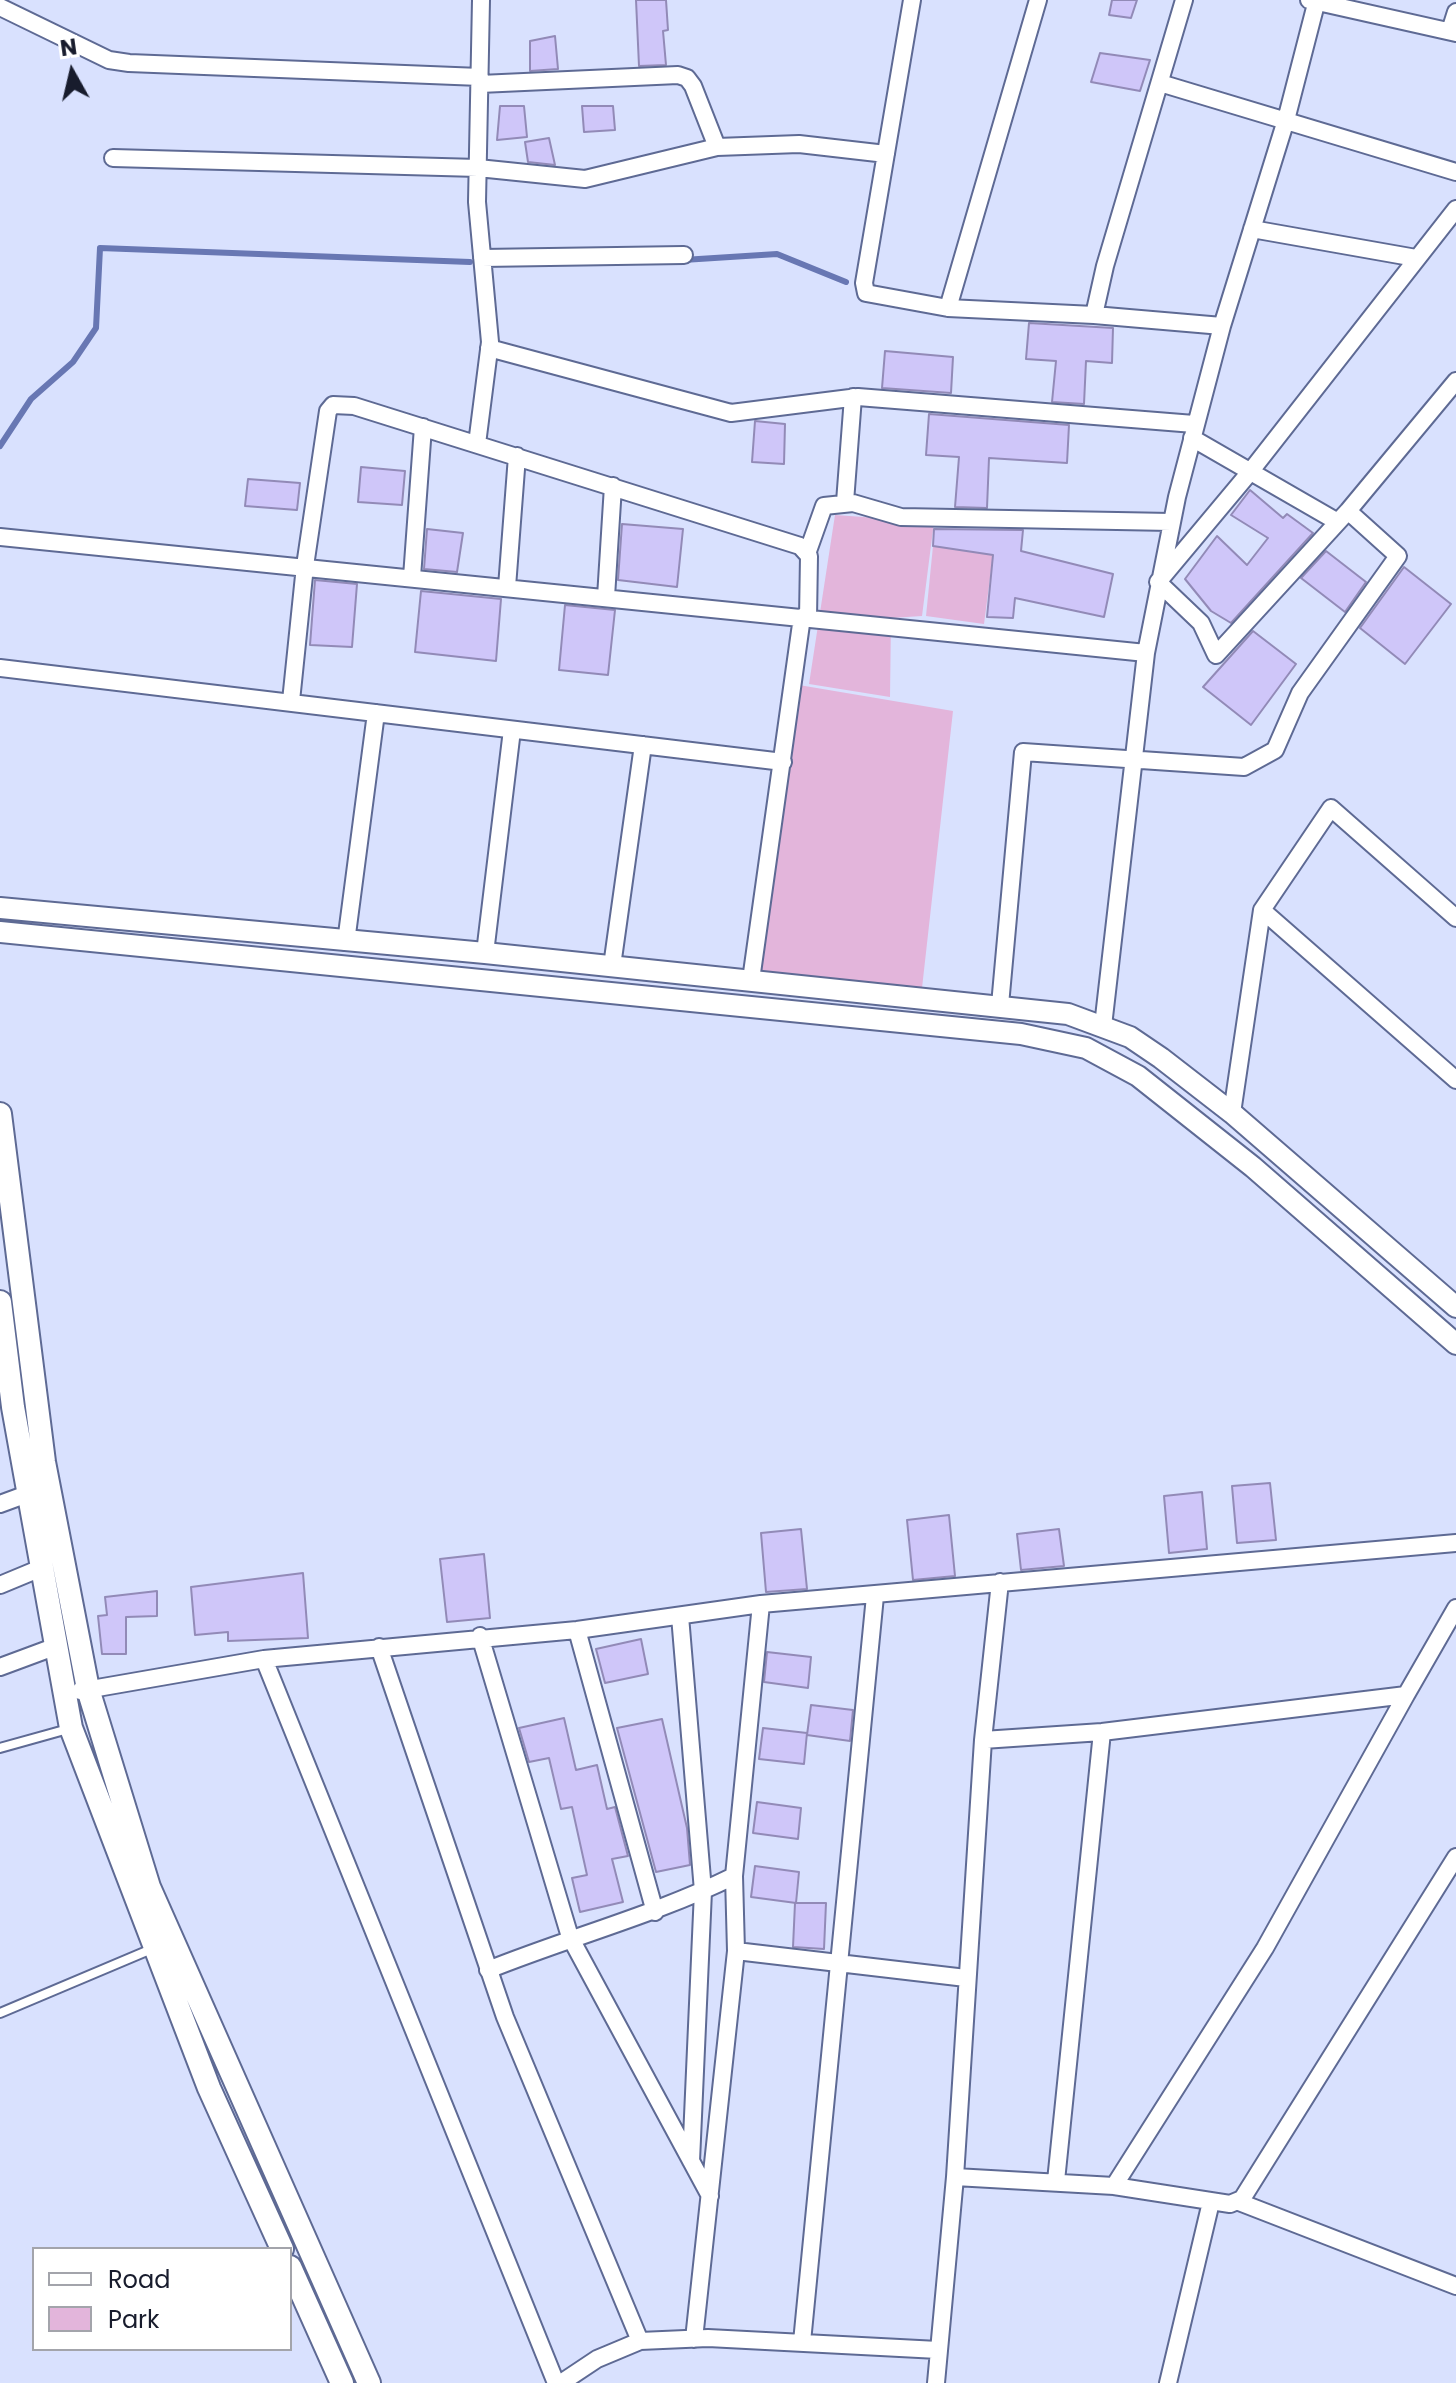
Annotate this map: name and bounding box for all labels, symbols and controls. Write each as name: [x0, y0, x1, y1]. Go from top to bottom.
text: N: [58, 31, 79, 64]
north arrow: [32, 32, 112, 112]
legend: [32, 2247, 292, 2351]
text: Road: [108, 2263, 170, 2296]
text: Park: [108, 2303, 159, 2336]

